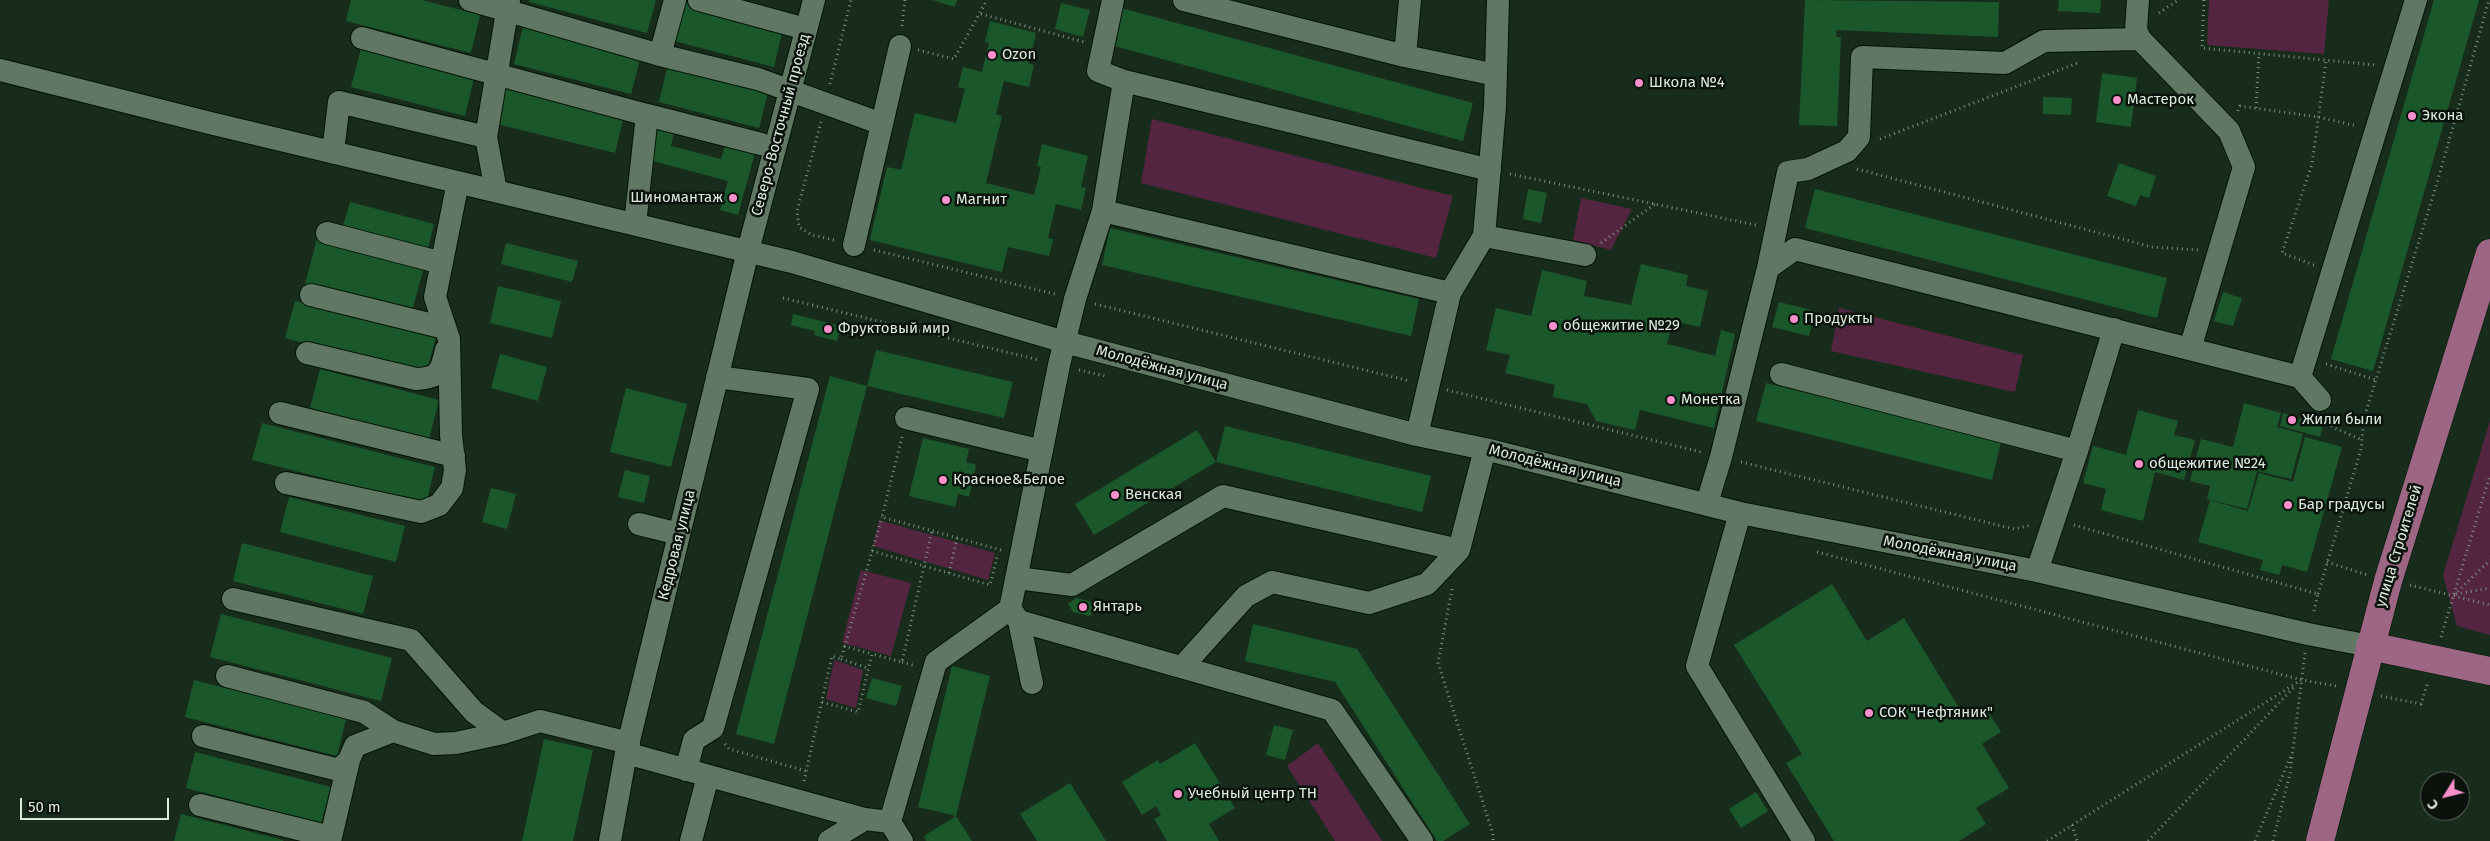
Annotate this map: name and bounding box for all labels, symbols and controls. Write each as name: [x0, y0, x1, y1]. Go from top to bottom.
street label: Северо-Восточный проезд: [748, 32, 814, 218]
place label: Ozon: [1002, 46, 1036, 64]
marker: Ozon: [986, 49, 998, 61]
place label: Школа №4: [1649, 74, 1725, 92]
marker: Школа №4: [1633, 77, 1645, 89]
place label: Мастерок: [2127, 91, 2194, 109]
marker: Мастерок: [2111, 94, 2123, 106]
place label: Экона: [2422, 107, 2464, 125]
marker: Экона: [2406, 110, 2418, 122]
place label: Шиномантаж: [630, 189, 723, 207]
place label: Магнит: [956, 191, 1007, 209]
marker: Шиномантаж: [727, 192, 739, 204]
marker: Магнит: [940, 194, 952, 206]
place label: Продукты: [1804, 310, 1873, 328]
marker: Продукты: [1788, 313, 1800, 325]
place label: общежитие №29: [1563, 317, 1680, 335]
place label: Фруктовый мир: [838, 320, 950, 338]
marker: общежитие №29: [1547, 320, 1559, 332]
marker: Фруктовый мир: [822, 323, 834, 335]
street label: Молодёжная улица: [1094, 342, 1230, 394]
place label: Монетка: [1681, 391, 1741, 409]
marker: Монетка: [1665, 394, 1677, 406]
place label: Жили были: [2302, 411, 2382, 429]
marker: Жили были: [2286, 414, 2298, 426]
street label: Молодёжная улица: [1487, 441, 1623, 491]
place label: общежитие №24: [2149, 455, 2266, 473]
marker: общежитие №24: [2133, 458, 2145, 470]
place label: Красное&Белое: [953, 471, 1065, 489]
marker: Красное&Белое: [937, 474, 949, 486]
street label: улица Строителей: [2372, 483, 2426, 609]
place label: Венская: [1125, 486, 1182, 504]
street label: Кедровая улица: [655, 488, 699, 602]
marker: Венская: [1109, 489, 1121, 501]
place label: Бар градусы: [2298, 496, 2385, 514]
marker: Бар градусы: [2282, 499, 2294, 511]
street label: Молодёжная улица: [1882, 532, 2018, 576]
place label: Янтарь: [1093, 598, 1142, 616]
marker: Янтарь: [1077, 601, 1089, 613]
place label: СОК "Нефтяник": [1879, 704, 1993, 722]
marker: СОК "Нефтяник": [1863, 707, 1875, 719]
north arrow: [2420, 771, 2470, 821]
place label: Учебный центр ТН: [1188, 785, 1317, 803]
scale bar: [22, 788, 171, 820]
marker: Учебный центр ТН: [1172, 788, 1184, 800]
text: С: [2424, 796, 2443, 813]
text: 50 m: [28, 798, 61, 816]

